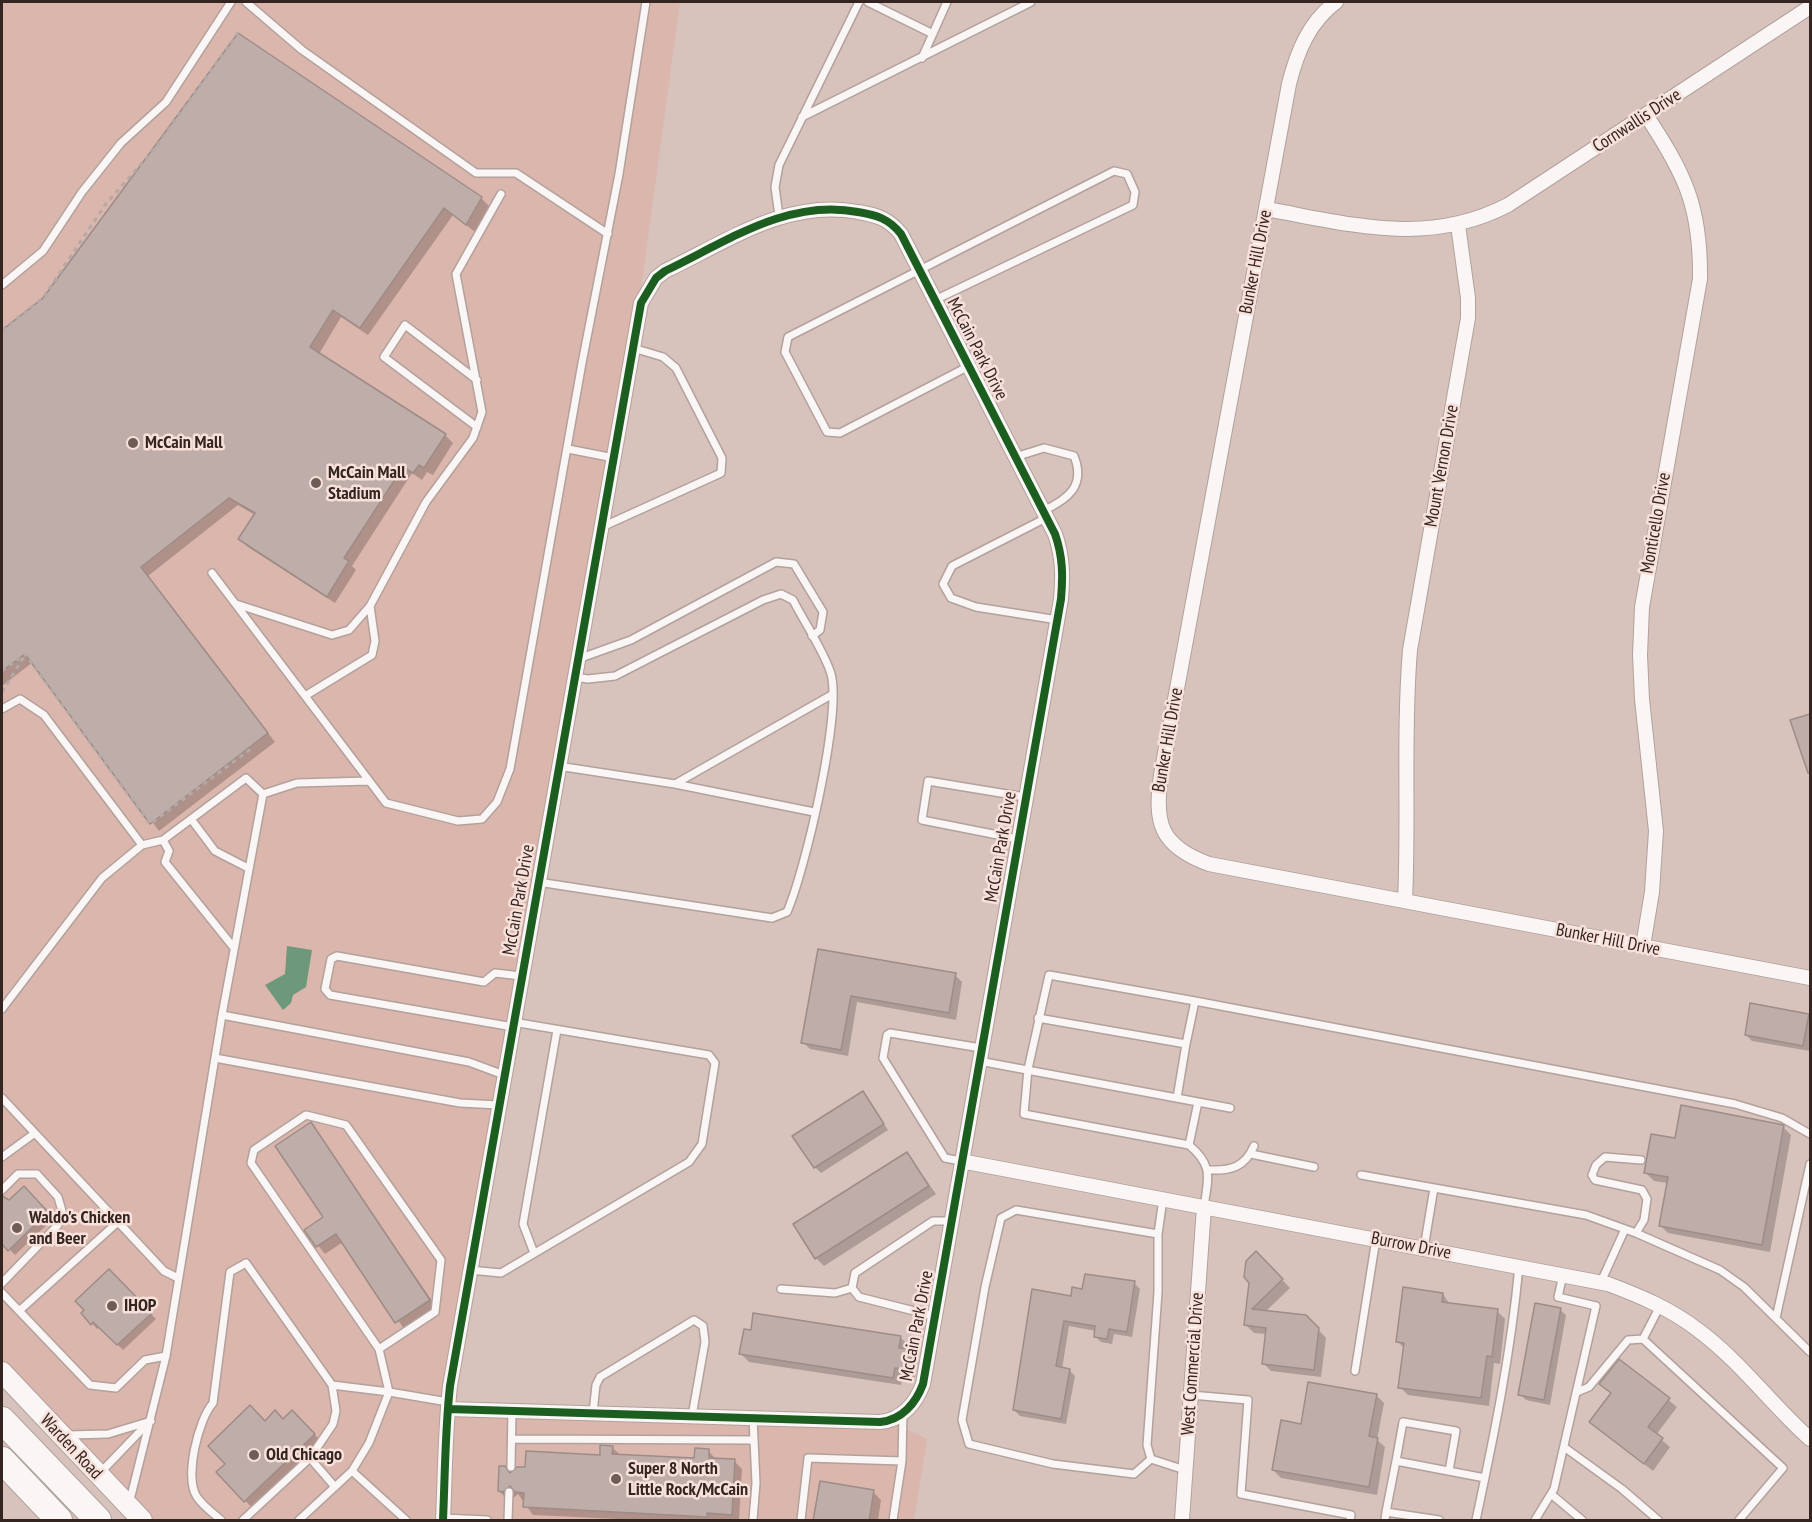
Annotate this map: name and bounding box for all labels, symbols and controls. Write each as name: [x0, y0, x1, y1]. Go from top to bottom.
street label: Cornwallis Drive: [1589, 84, 1685, 158]
street label: Bunker Hill Drive: [1235, 208, 1277, 316]
street label: McCain Park Drive: [942, 294, 1012, 404]
street label: Mount Vernon Drive: [1421, 403, 1463, 529]
place label: McCain Mall: [145, 432, 223, 454]
marker: McCain Mall: [126, 436, 140, 450]
place label: McCain Mall Stadium: [328, 462, 406, 504]
street label: Monticello Drive: [1636, 471, 1676, 575]
marker: McCain Mall Stadium: [309, 476, 323, 490]
street label: Bunker Hill Drive: [1148, 686, 1188, 794]
street label: McCain Park Drive: [981, 790, 1021, 904]
street label: McCain Park Drive: [499, 843, 539, 957]
street label: Bunker Hill Drive: [1554, 919, 1662, 961]
place label: Waldo's Chicken and Beer: [29, 1207, 130, 1250]
marker: Waldo's Chicken and Beer: [10, 1221, 24, 1235]
street label: Burrow Drive: [1369, 1228, 1453, 1264]
street label: McCain Park Drive: [896, 1269, 938, 1383]
street label: West Commercial Drive: [1177, 1292, 1209, 1436]
place label: IHOP: [124, 1295, 156, 1317]
marker: IHOP: [105, 1299, 119, 1313]
street label: Warden Road: [35, 1410, 107, 1484]
place label: Old Chicago: [266, 1444, 342, 1466]
marker: Old Chicago: [247, 1448, 261, 1462]
place label: Super 8 North Little Rock/McCain: [628, 1458, 748, 1500]
marker: Super 8 North Little Rock/McCain: [609, 1472, 623, 1486]

